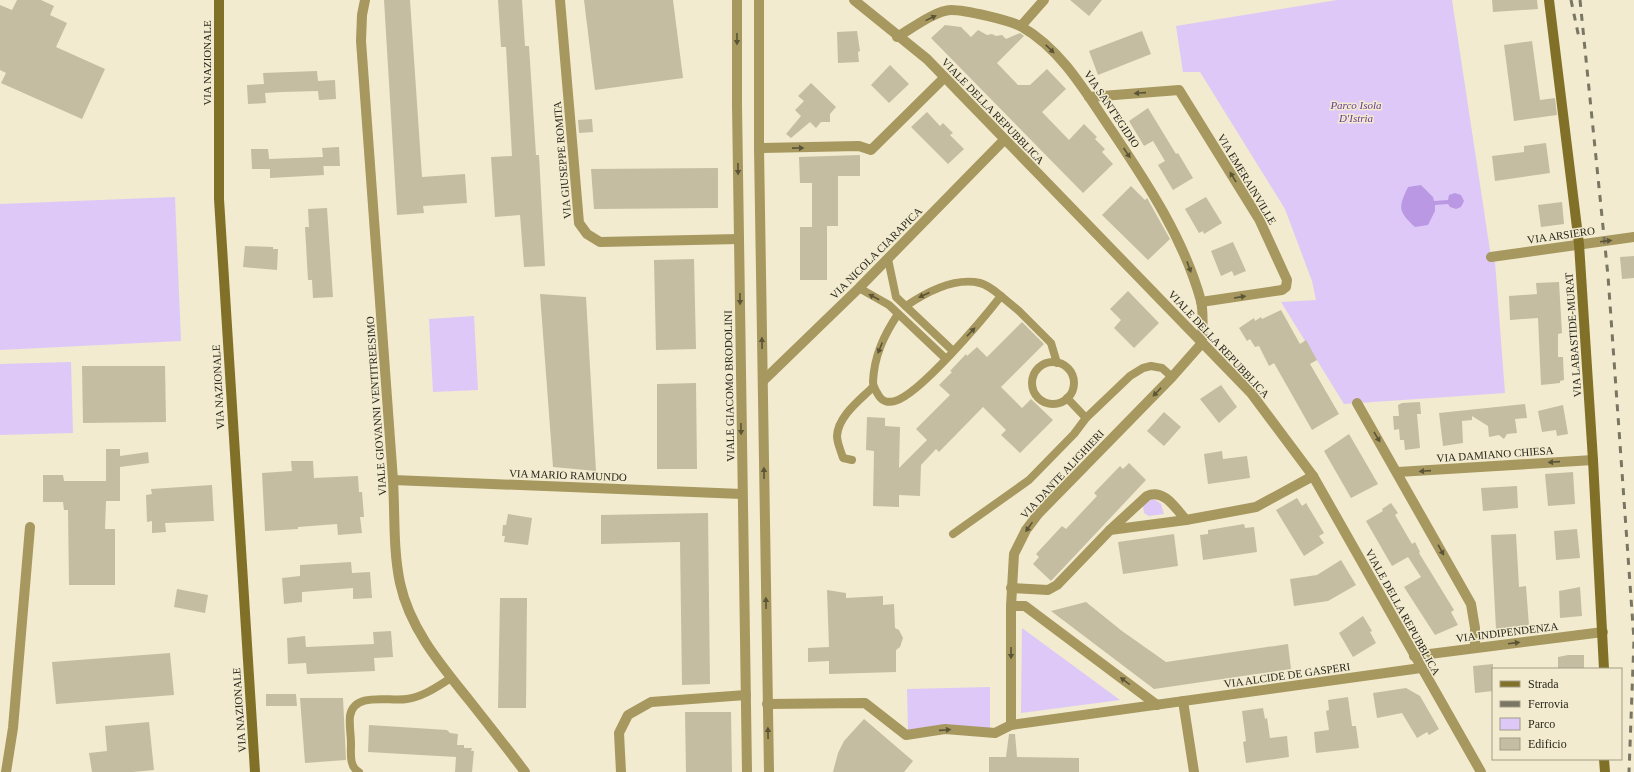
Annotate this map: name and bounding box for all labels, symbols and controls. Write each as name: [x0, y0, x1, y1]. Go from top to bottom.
one-way arrow: [926, 15, 937, 21]
street label: VIA NAZIONALE: [201, 20, 213, 106]
one-way arrow: [734, 33, 740, 46]
one-way arrow: [1045, 45, 1055, 54]
street label: VIALE DELLA REPUBBLICA: [939, 56, 1047, 166]
street label: VIA SANT'EGIDIO: [1082, 68, 1142, 150]
one-way arrow: [1134, 90, 1146, 97]
park label: Parco Isola D'Istria: [1329, 99, 1382, 124]
street label: VIA GIUSEPPE ROMITA: [551, 101, 573, 219]
street label: VIA EMERAINVILLE: [1215, 132, 1279, 227]
one-way arrow: [792, 144, 804, 151]
one-way arrow: [1123, 148, 1131, 159]
one-way arrow: [735, 163, 741, 176]
one-way arrow: [1229, 171, 1236, 183]
street label: VIA NICOLA CIARAPICA: [828, 205, 924, 301]
street label: VIA ARSIERO: [1526, 224, 1596, 246]
one-way arrow: [1600, 238, 1612, 244]
one-way arrow: [1186, 262, 1192, 274]
street label: VIA LABASTIDE-MURAT: [1563, 272, 1583, 398]
street label: VIALE DELLA REPUBBLICA: [1166, 288, 1272, 400]
one-way arrow: [918, 292, 930, 298]
one-way arrow: [737, 293, 743, 306]
one-way arrow: [868, 293, 879, 300]
one-way arrow: [1234, 294, 1246, 300]
street label: VIALE GIACOMO BRODOLINI: [722, 310, 736, 462]
street label: VIALE GIOVANNI VENTITREESIMO: [364, 316, 388, 496]
one-way arrow: [966, 327, 976, 337]
one-way arrow: [759, 336, 765, 349]
one-way arrow: [876, 343, 882, 355]
street label: VIA NAZIONALE: [210, 344, 226, 430]
one-way arrow: [1152, 387, 1162, 397]
one-way arrow: [738, 423, 744, 436]
street label: VIA DANTE ALIGHIERI: [1018, 427, 1106, 521]
one-way arrow: [1374, 431, 1381, 443]
street label: VIA DAMIANO CHIESA: [1436, 444, 1554, 464]
one-way arrow: [1548, 459, 1560, 466]
one-way arrow: [761, 466, 767, 479]
street label: VIA MARIO RAMUNDO: [509, 467, 627, 483]
one-way arrow: [1419, 467, 1431, 474]
one-way arrow: [1025, 522, 1033, 532]
one-way arrow: [1438, 544, 1444, 556]
street label: VIALE DELLA REPUBBLICA: [1363, 547, 1443, 677]
one-way arrow: [763, 596, 769, 609]
street label: VIA INDIPENDENZA: [1455, 620, 1559, 644]
one-way arrow: [1508, 640, 1520, 646]
one-way arrow: [1008, 647, 1014, 660]
street label: VIA ALCIDE DE GASPERI: [1223, 660, 1351, 690]
street label: VIA NAZIONALE: [230, 667, 248, 753]
legend: [1492, 668, 1622, 760]
one-way arrow: [1120, 677, 1131, 686]
text: Strada: [1528, 677, 1559, 691]
text: Ferrovia: [1528, 697, 1569, 711]
text: Parco: [1528, 717, 1555, 731]
one-way arrow: [765, 726, 771, 739]
one-way arrow: [939, 727, 951, 734]
text: Edificio: [1528, 737, 1567, 751]

